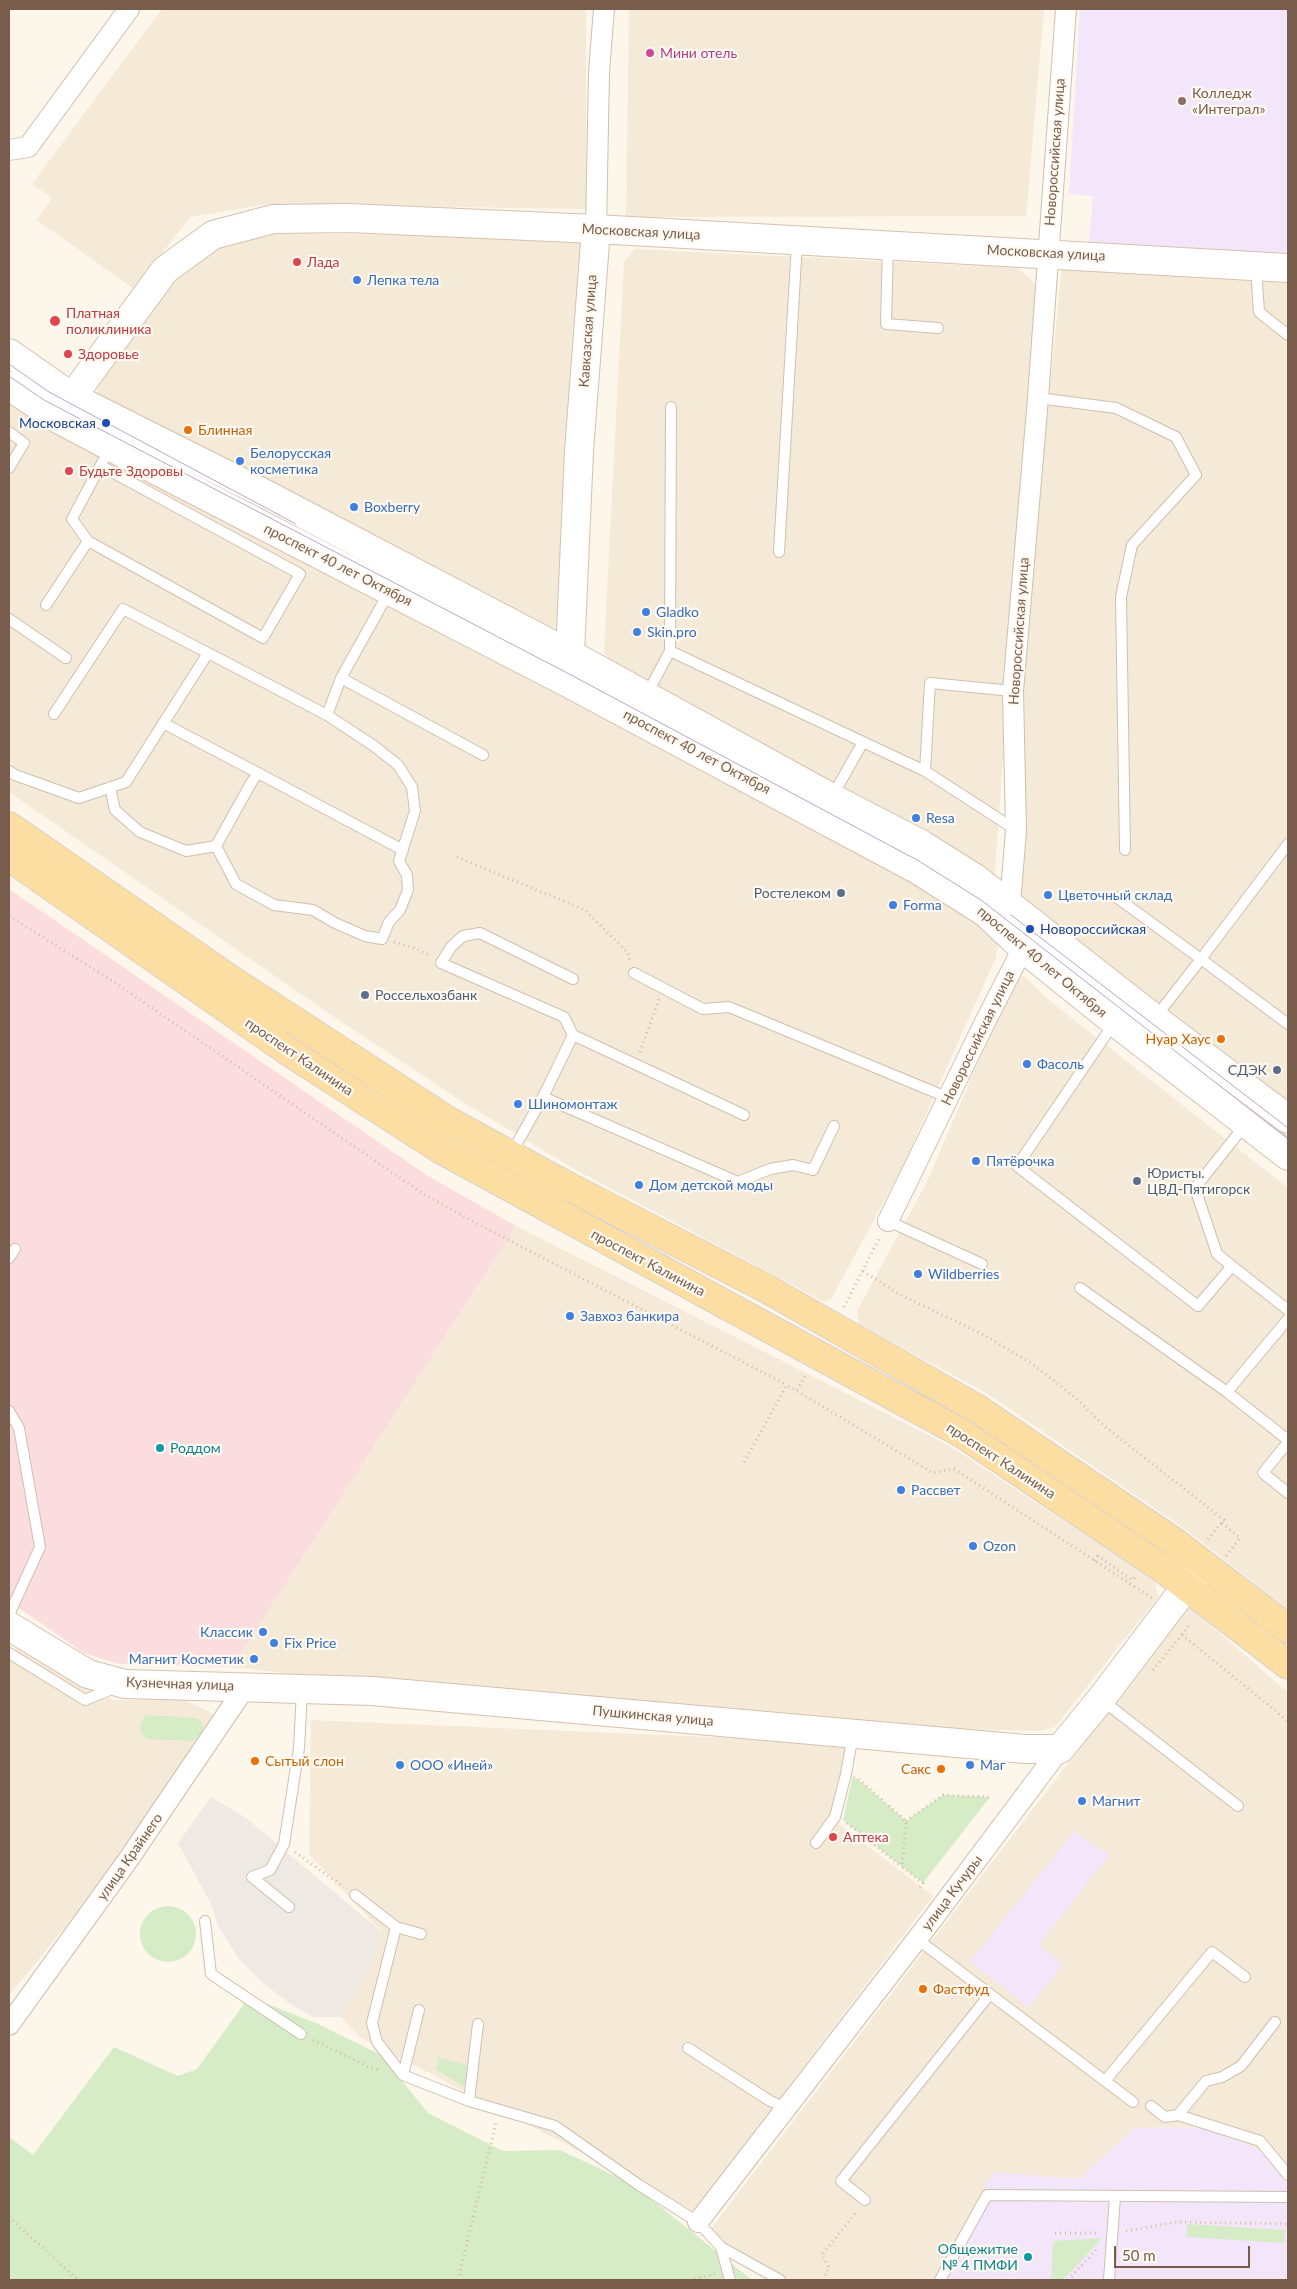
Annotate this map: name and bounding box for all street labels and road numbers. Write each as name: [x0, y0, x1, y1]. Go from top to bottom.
street label: Новороссийская улица: [1041, 78, 1069, 226]
street label: Московская улица: [581, 221, 701, 243]
street label: Московская улица: [986, 242, 1106, 264]
street label: Кавказская улица: [576, 274, 600, 388]
street label: проспект 40 лет Октября: [261, 520, 415, 610]
street label: Новороссийская улица: [1005, 557, 1033, 705]
street label: проспект 40 лет Октября: [621, 706, 773, 798]
street label: проспект 40 лет Октября: [974, 903, 1110, 1021]
street label: Новороссийская улица: [938, 968, 1018, 1108]
street label: проспект Калинина: [242, 1015, 356, 1099]
street label: проспект Калинина: [588, 1226, 708, 1300]
street label: проспект Калинина: [943, 1419, 1059, 1503]
street label: Кузнечная улица: [126, 1674, 234, 1694]
street label: Пушкинская улица: [592, 1702, 714, 1730]
street label: улица Крайнего: [94, 1810, 166, 1904]
street label: улица Кучуры: [918, 1852, 986, 1934]

